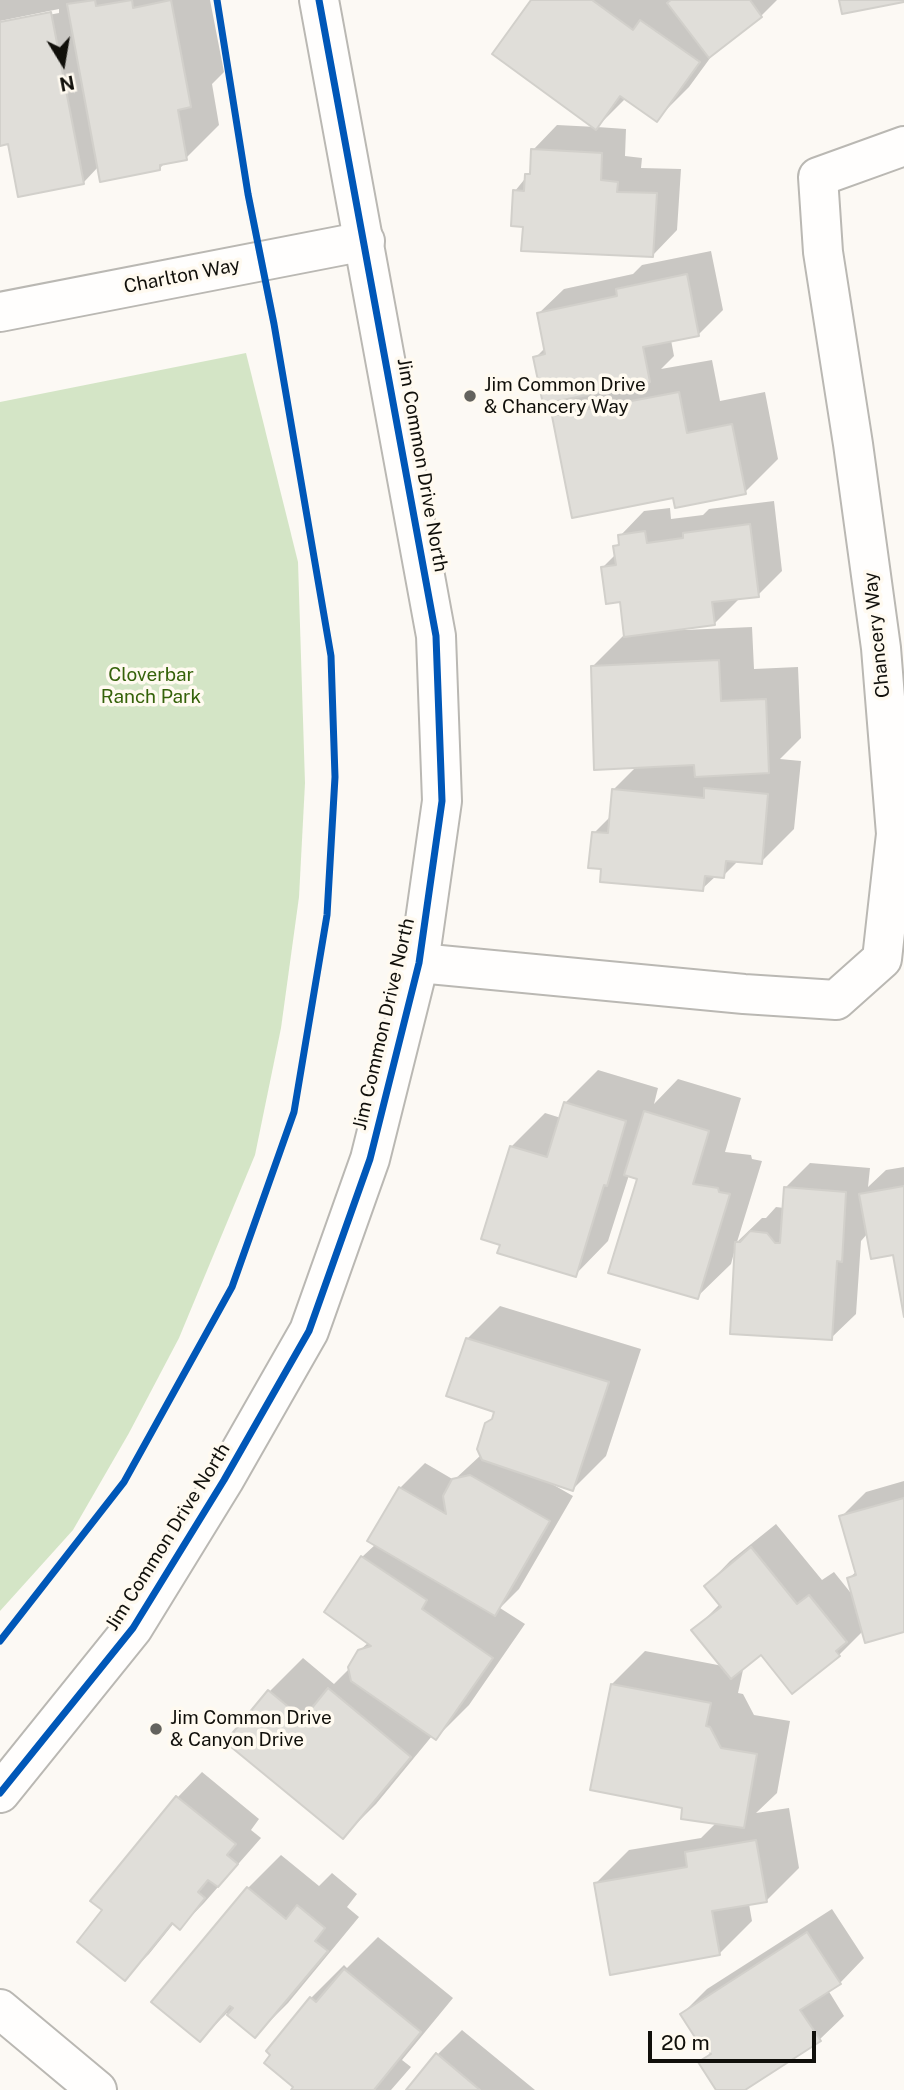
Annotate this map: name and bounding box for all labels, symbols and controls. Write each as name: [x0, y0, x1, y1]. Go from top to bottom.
north arrow: [28, 28, 98, 98]
text: N: [58, 71, 76, 96]
street label: Charlton Way: [122, 254, 242, 298]
street label: Jim Common Drive North: [392, 356, 452, 574]
place label: Jim Common Drive & Chancery Way: [484, 374, 646, 418]
marker: Jim Common Drive & Chancery Way: [462, 388, 478, 404]
street label: Chancery Way: [859, 571, 895, 699]
park label: Cloverbar Ranch Park: [101, 664, 201, 708]
street label: Jim Common Drive North: [349, 916, 419, 1132]
street label: Jim Common Drive North: [101, 1439, 235, 1635]
place label: Jim Common Drive & Canyon Drive: [170, 1707, 332, 1751]
marker: Jim Common Drive & Canyon Drive: [148, 1721, 164, 1737]
scale bar: [652, 2016, 820, 2060]
text: 20 m: [661, 2030, 710, 2055]

